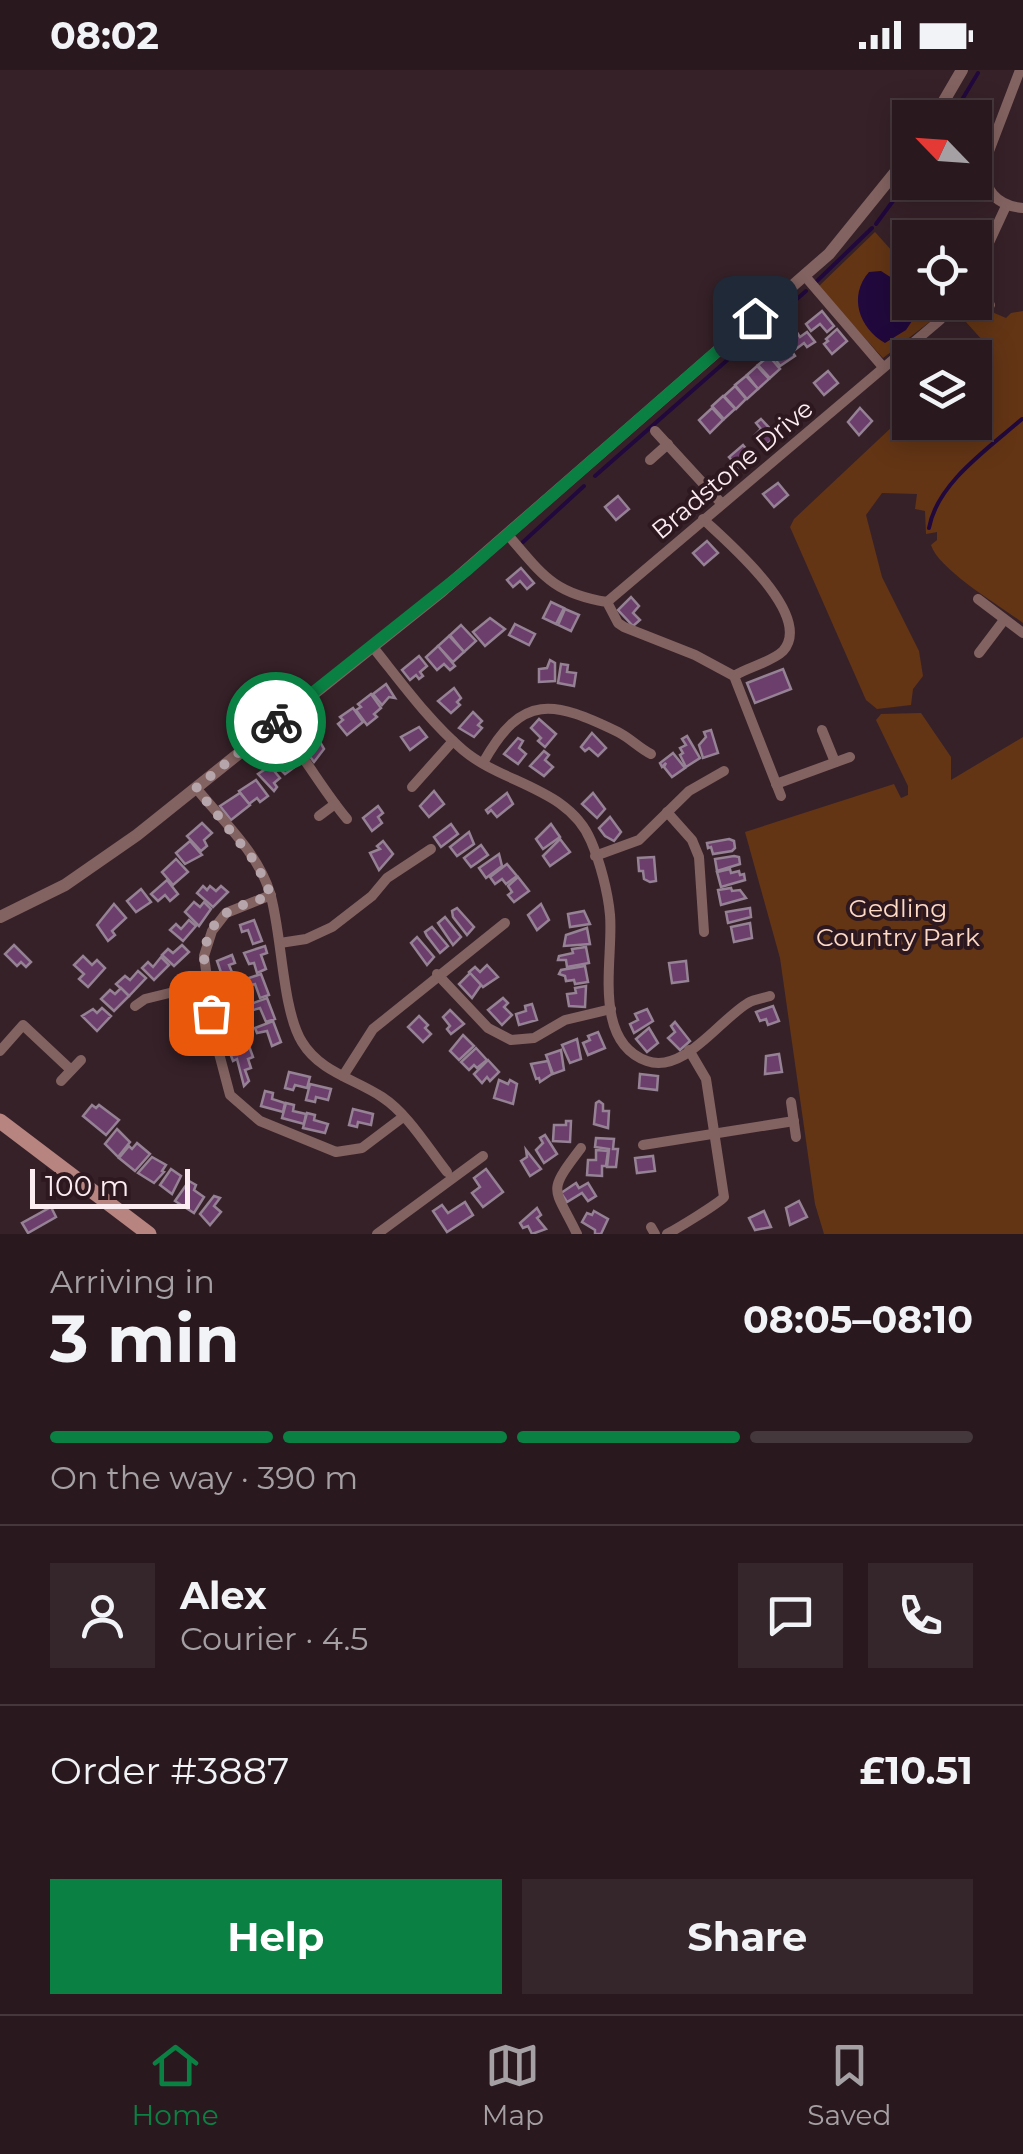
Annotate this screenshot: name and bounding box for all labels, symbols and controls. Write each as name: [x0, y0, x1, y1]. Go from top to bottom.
text: 08:02: [50, 12, 159, 59]
north arrow: [892, 100, 992, 200]
map controls: [892, 100, 992, 440]
button: locate: [892, 220, 992, 320]
pin: [713, 276, 798, 361]
icon: home: [728, 291, 783, 346]
button: layers: [892, 340, 992, 440]
street label: Bradstone Drive: [645, 393, 819, 545]
courier: [226, 672, 326, 772]
icon: bike: [249, 695, 304, 750]
park label: Gedling Country Park: [816, 893, 980, 952]
pin: [169, 971, 254, 1056]
icon: bag: [184, 986, 239, 1041]
scale bar: [30, 1164, 190, 1208]
text: 100 m: [45, 1169, 129, 1203]
text: Arriving in: [50, 1262, 215, 1301]
text: 08:05–08:10: [743, 1296, 973, 1343]
text: 3 min: [50, 1299, 240, 1378]
text: On the way · 390 m: [50, 1458, 358, 1497]
button: person: [50, 1563, 155, 1668]
button: chat: [738, 1563, 843, 1668]
button: phone: [868, 1563, 973, 1668]
text: Alex: [180, 1572, 267, 1619]
text: Courier · 4.5: [180, 1619, 368, 1658]
text: Order #3887: [50, 1747, 289, 1794]
text: £10.51: [859, 1747, 973, 1794]
button: Help: [50, 1879, 502, 1994]
button: Share: [522, 1879, 973, 1994]
tab: Home: [132, 2038, 219, 2132]
tab: Map: [482, 2038, 544, 2132]
tab: Saved: [807, 2038, 891, 2132]

